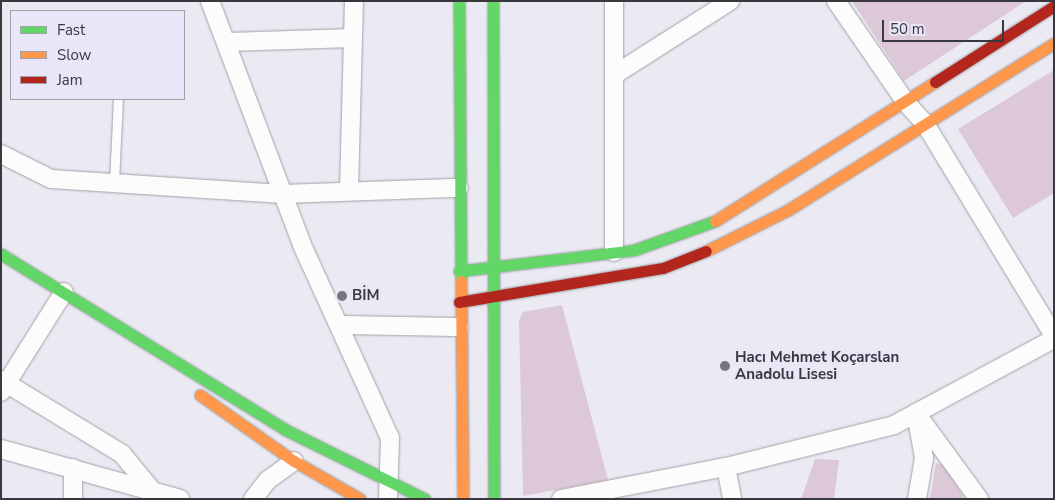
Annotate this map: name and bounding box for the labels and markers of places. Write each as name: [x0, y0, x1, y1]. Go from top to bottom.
place label: BİM: [352, 287, 380, 305]
marker: BİM: [336, 290, 348, 302]
place label: Hacı Mehmet Koçarslan Anadolu Lisesi: [735, 348, 899, 383]
marker: Hacı Mehmet Koçarslan Anadolu Lisesi: [719, 360, 731, 372]

